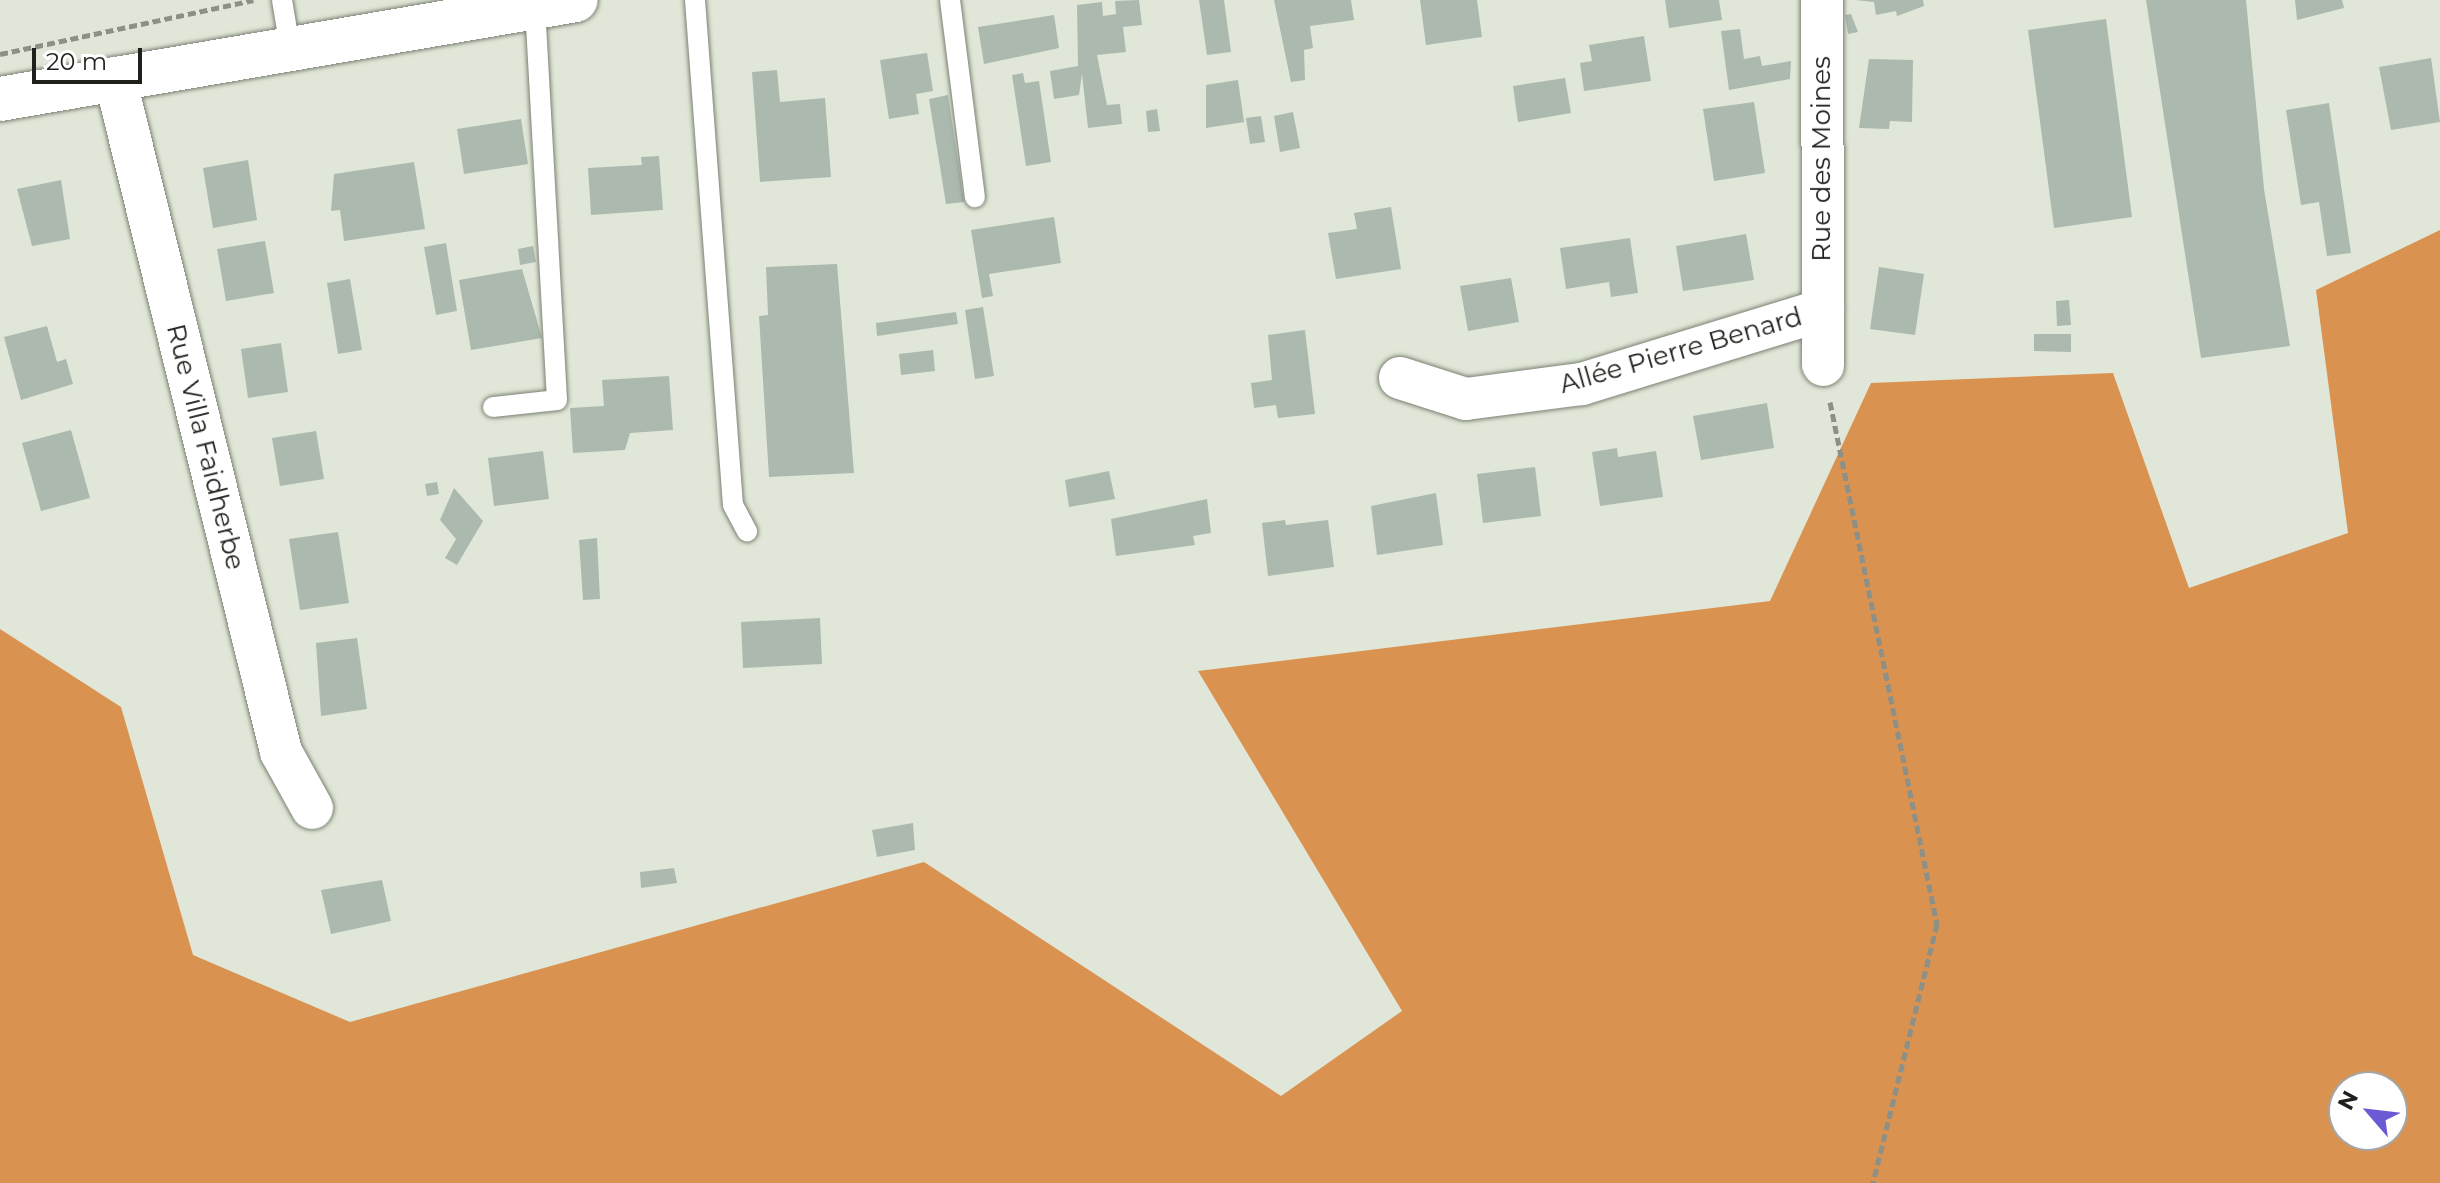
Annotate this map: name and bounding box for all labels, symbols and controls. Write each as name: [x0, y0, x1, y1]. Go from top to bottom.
scale bar: [36, 32, 146, 82]
text: 20 m: [46, 47, 107, 76]
street label: Rue des Moines: [1806, 56, 1838, 262]
street label: Allée Pierre Benard: [1556, 301, 1806, 401]
street label: Rue Villa Faidherbe: [159, 321, 251, 573]
north arrow: [2328, 1071, 2408, 1151]
text: N: [2332, 1086, 2364, 1115]

